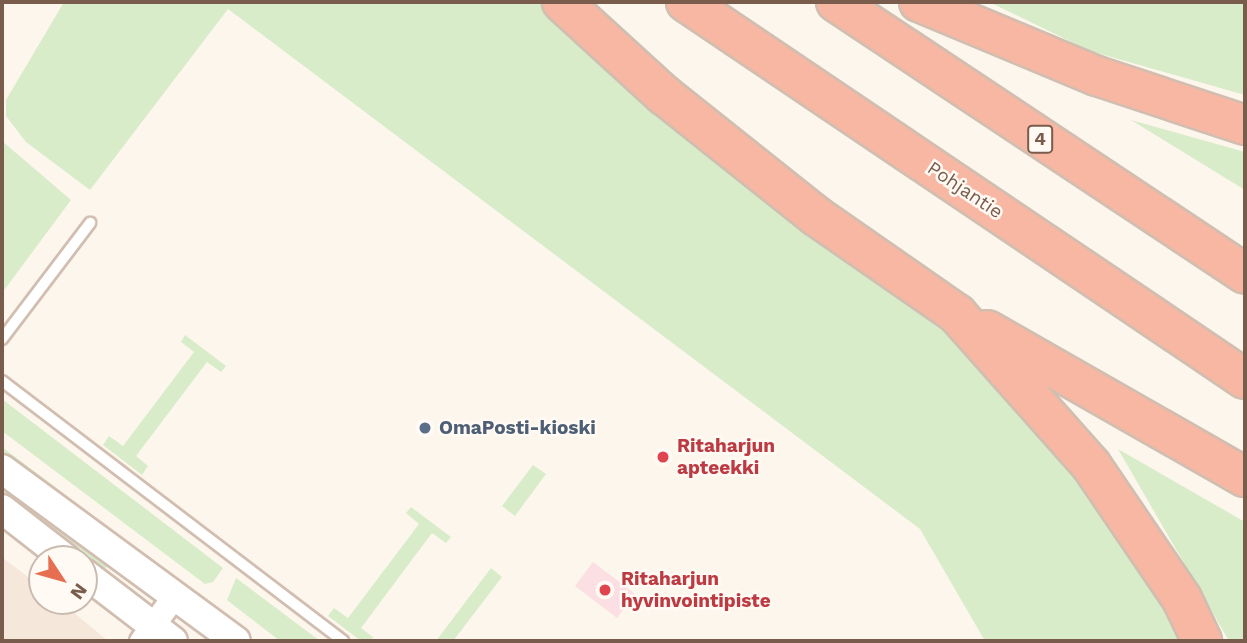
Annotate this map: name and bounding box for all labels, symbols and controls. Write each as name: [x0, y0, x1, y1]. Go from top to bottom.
road number: 4: [1026, 124, 1054, 154]
street label: Pohjantie: [923, 157, 1007, 223]
place label: OmaPosti-kioski: [439, 417, 596, 439]
marker: OmaPosti-kioski: [417, 420, 433, 436]
place label: Ritaharjun apteekki: [677, 435, 775, 479]
marker: Ritaharjun apteekki: [655, 449, 671, 465]
north arrow: [28, 545, 98, 615]
place label: Ritaharjun hyvinvointipiste: [621, 568, 771, 612]
text: N: [65, 579, 92, 604]
marker: Ritaharjun hyvinvointipiste: [595, 580, 615, 600]

